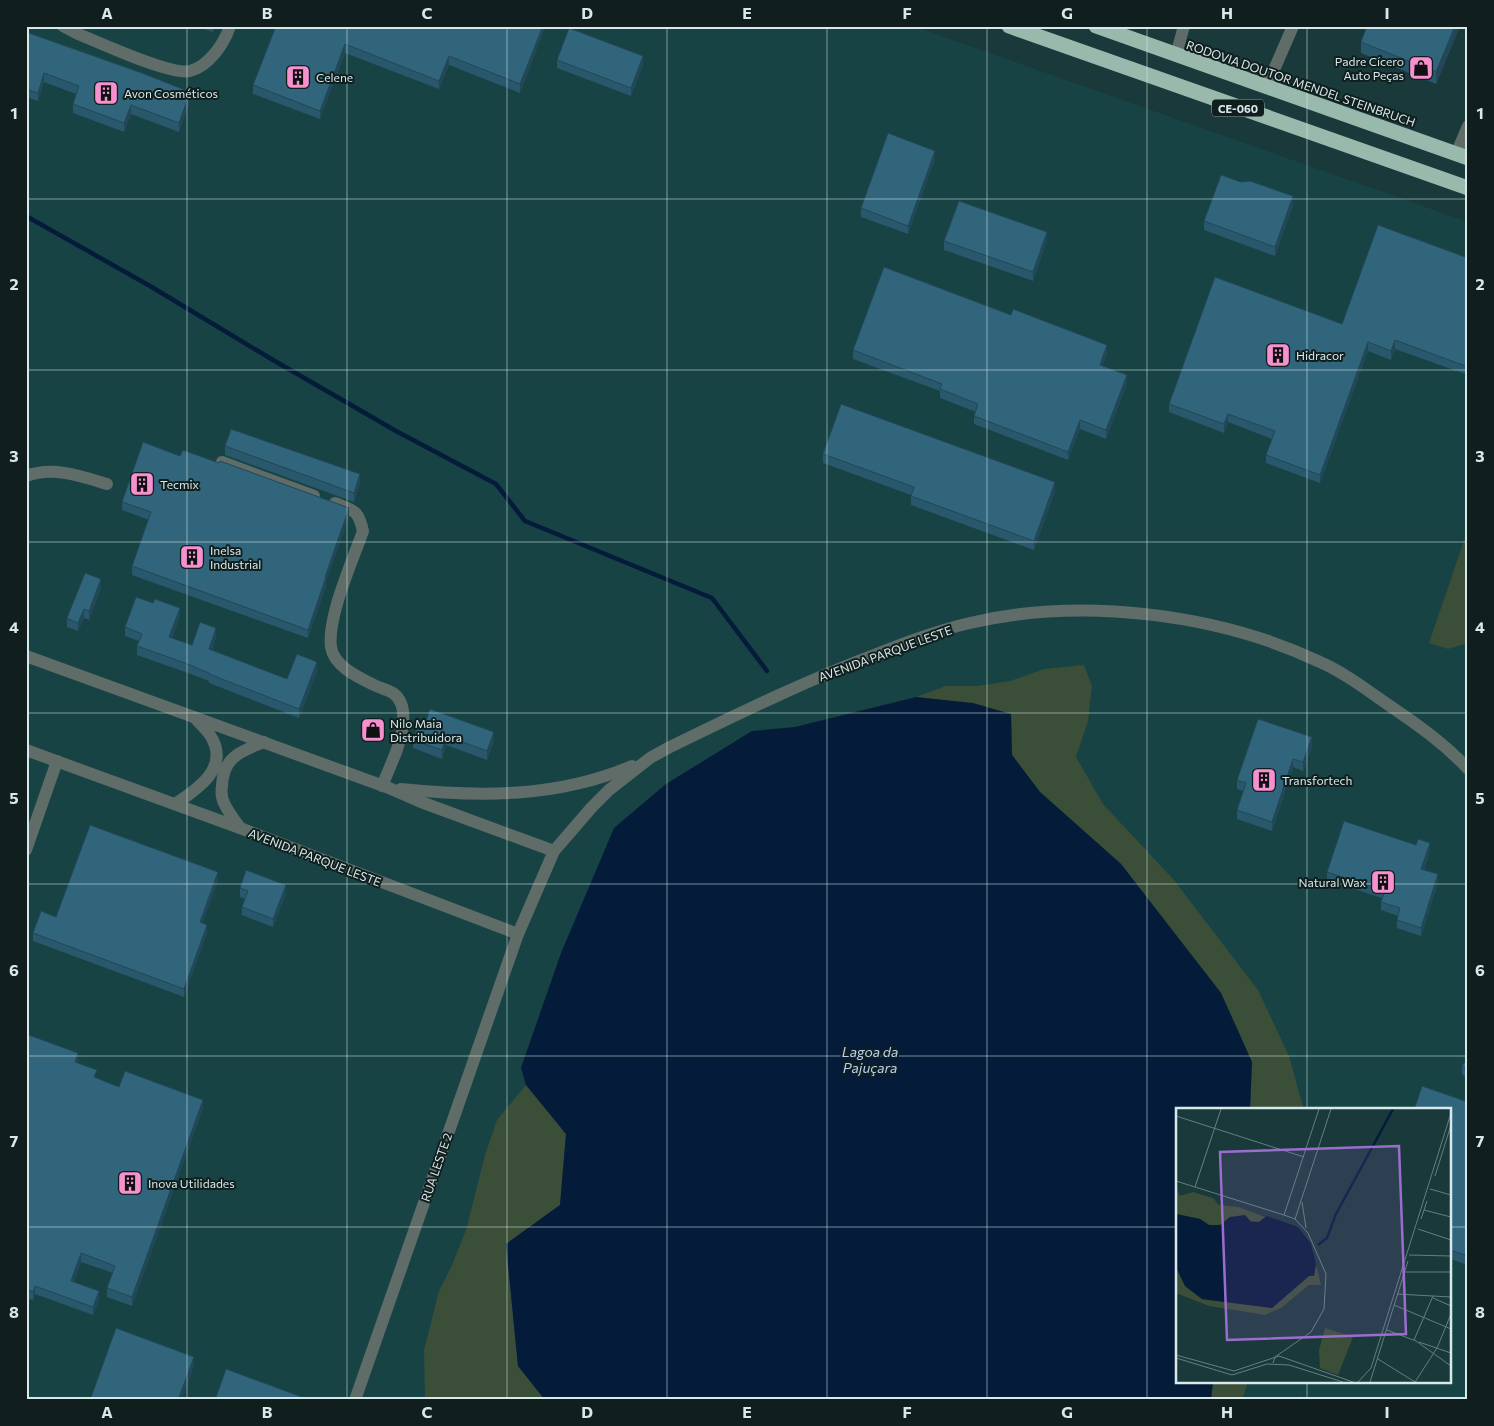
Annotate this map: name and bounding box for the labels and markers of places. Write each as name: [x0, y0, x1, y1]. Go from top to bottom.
place label: Padre Cícero Auto Peças: [1335, 54, 1404, 82]
shop icon: Padre Cícero Auto Peças: [1408, 55, 1434, 81]
building icon: Celene: [285, 64, 311, 90]
place label: Celene: [316, 70, 353, 84]
building icon: Avon Cosméticos: [93, 80, 119, 106]
place label: Avon Cosméticos: [124, 86, 218, 100]
building icon: Hidracor: [1265, 342, 1291, 368]
place label: Hidracor: [1296, 348, 1344, 362]
building icon: Tecmix: [129, 471, 155, 497]
place label: Tecmix: [160, 477, 200, 491]
place label: Inelsa Industrial: [210, 543, 261, 571]
building icon: Inelsa Industrial: [179, 544, 205, 570]
place label: Nilo Maia Distribuidora: [390, 716, 462, 744]
shop icon: Nilo Maia Distribuidora: [360, 717, 386, 743]
building icon: Transfortech: [1251, 767, 1277, 793]
place label: Transfortech: [1282, 773, 1352, 787]
building icon: Natural Wax: [1370, 869, 1396, 895]
place label: Natural Wax: [1298, 875, 1367, 889]
building icon: Inova Utilidades: [117, 1170, 143, 1196]
place label: Inova Utilidades: [148, 1176, 235, 1190]

